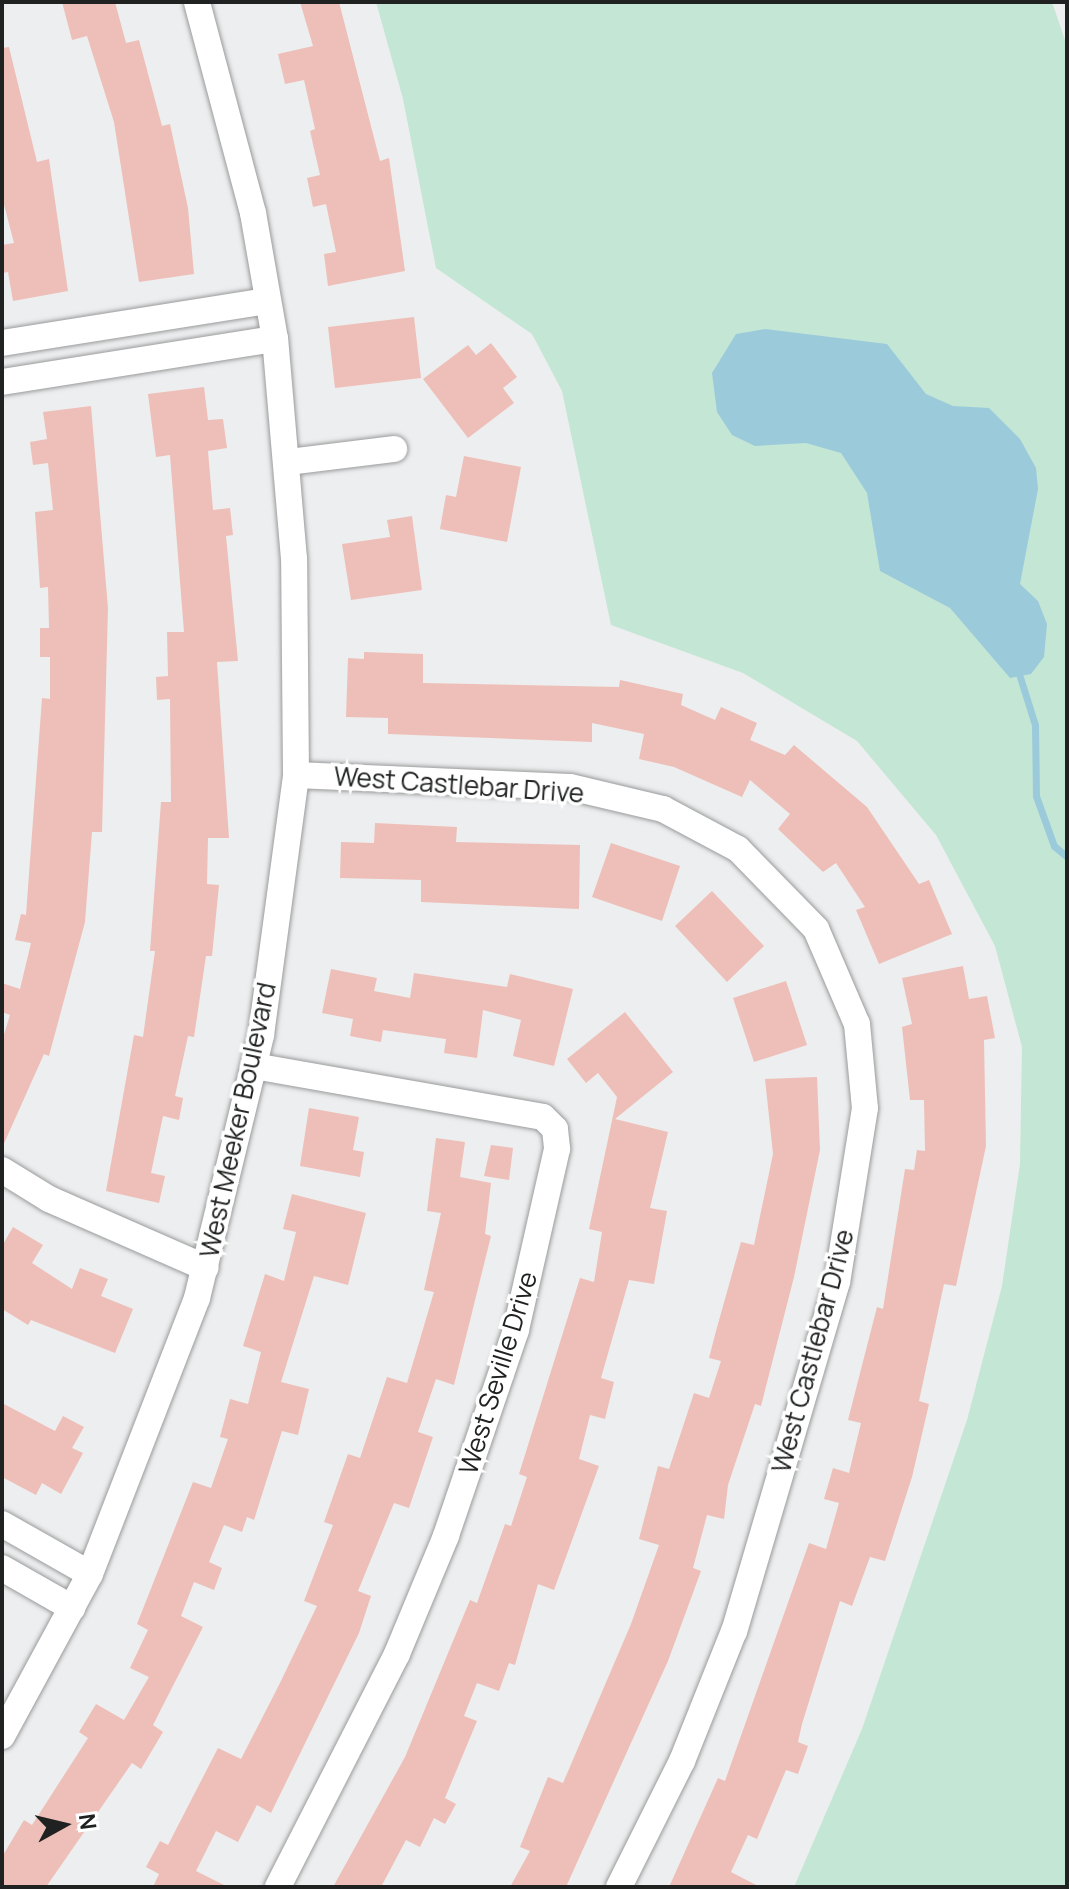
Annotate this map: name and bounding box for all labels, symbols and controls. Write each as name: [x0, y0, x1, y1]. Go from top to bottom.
street label: West Castlebar Drive: [333, 761, 585, 809]
street label: West Meeker Boulevard: [194, 979, 282, 1261]
street label: West Castlebar Drive: [765, 1226, 861, 1476]
street label: West Seville Drive: [452, 1268, 544, 1478]
north arrow: [24, 1785, 104, 1865]
text: N: [72, 1812, 104, 1832]

